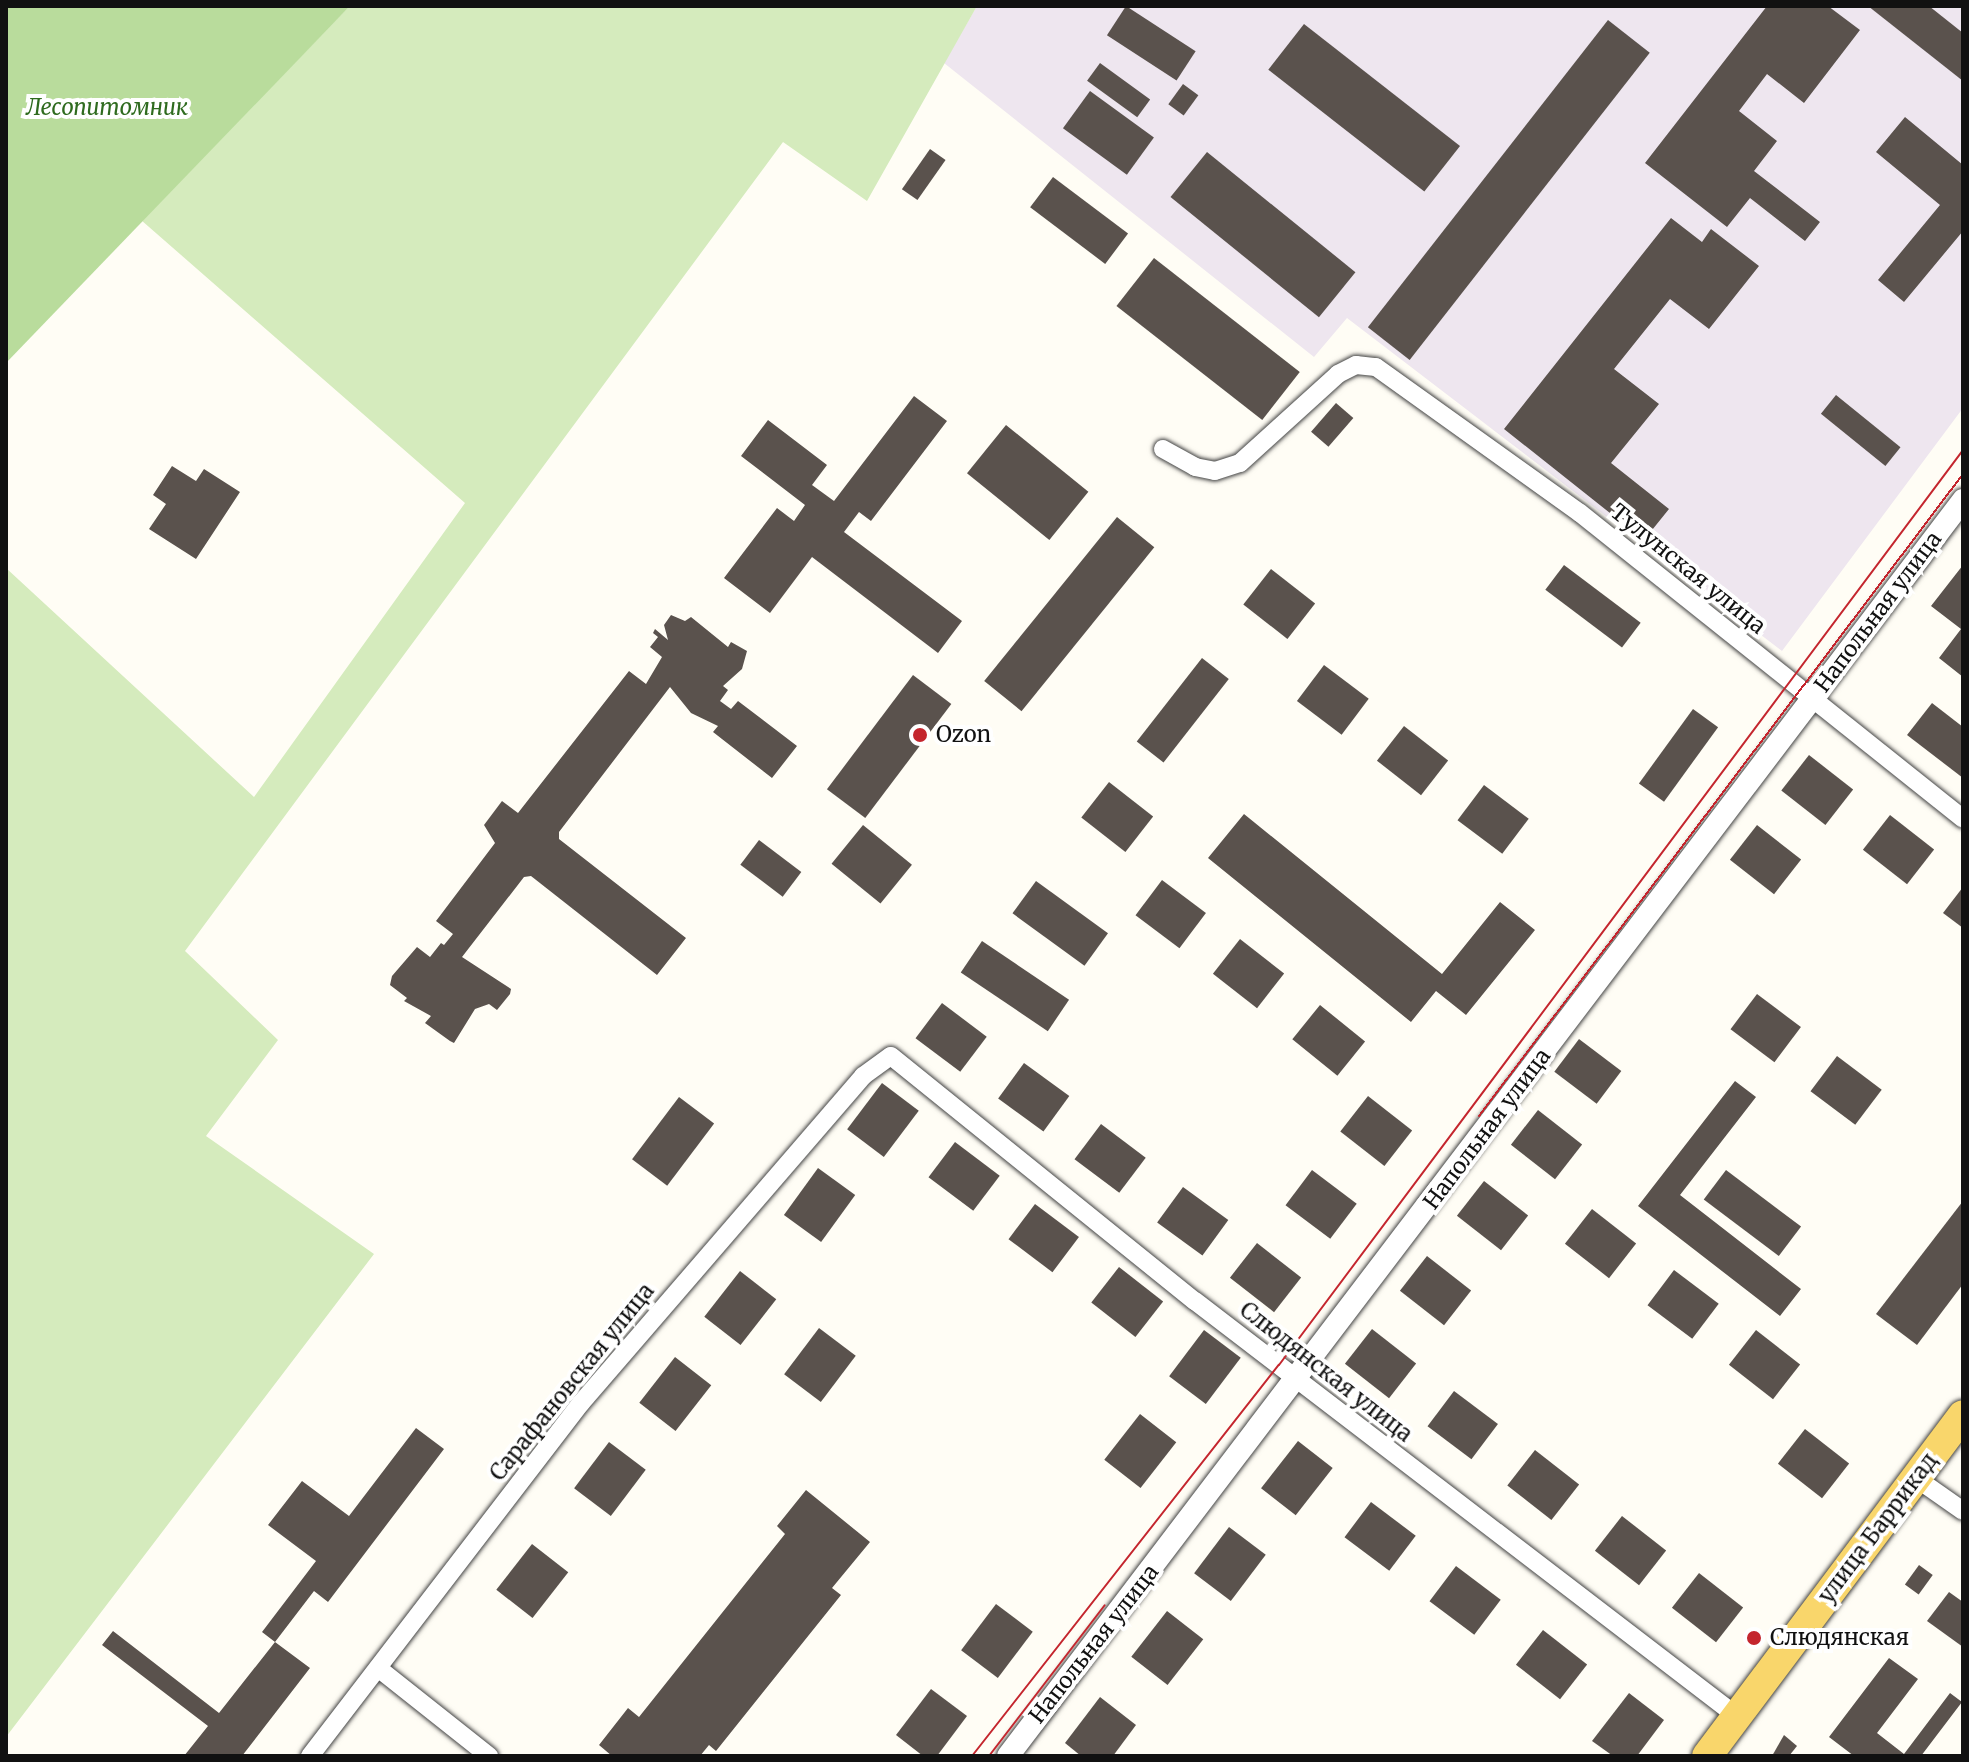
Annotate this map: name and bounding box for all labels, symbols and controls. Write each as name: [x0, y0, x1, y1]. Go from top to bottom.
park label: Лесопитомник: [26, 95, 188, 121]
street label: Тулунская улица: [1605, 498, 1771, 640]
street label: Напольная улица: [1809, 526, 1947, 698]
place label: Ozon: [936, 722, 991, 748]
marker: Ozon: [911, 726, 929, 744]
street label: Напольная улица: [1418, 1043, 1556, 1215]
street label: Сарафановская улица: [484, 1278, 660, 1486]
street label: Слюдянская улица: [1235, 1296, 1417, 1448]
street label: улица Баррикад: [1813, 1448, 1943, 1608]
street label: Напольная улица: [1024, 1559, 1164, 1729]
place label: Слюдянская: [1770, 1625, 1909, 1651]
marker: Слюдянская: [1745, 1629, 1763, 1647]

